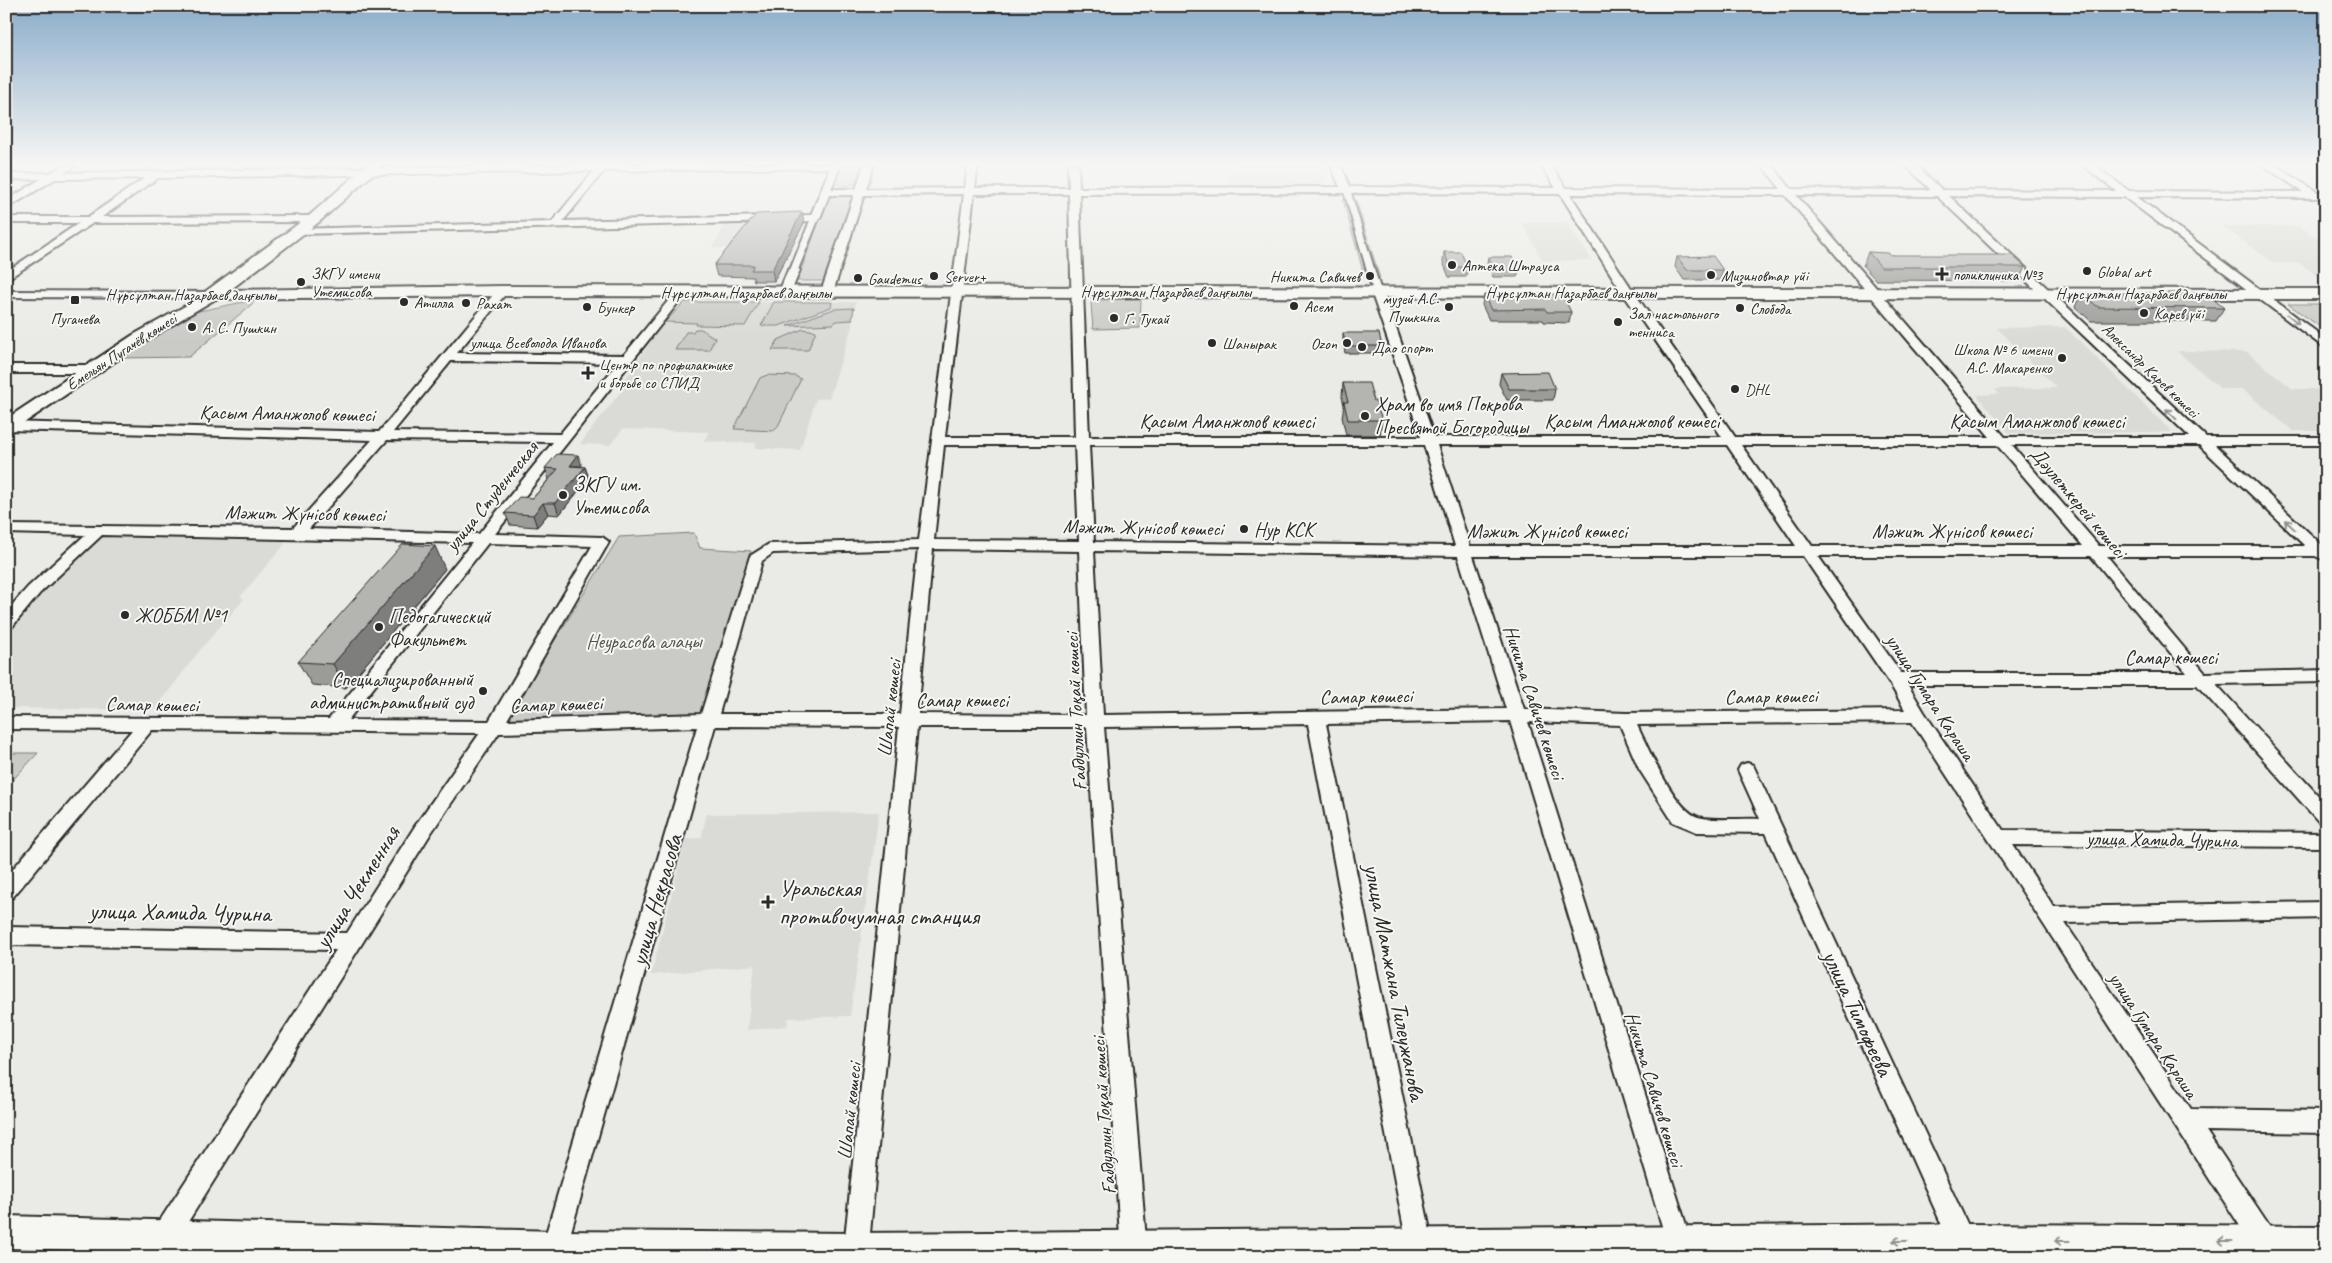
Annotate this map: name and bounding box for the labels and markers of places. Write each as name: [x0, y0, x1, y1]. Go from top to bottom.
place label: Аптека Штрауса: [1462, 256, 1560, 276]
marker: Аптека Штрауса: [1446, 259, 1458, 271]
place label: Global art: [2097, 262, 2153, 282]
place label: ЗКГУ имени Утемисова: [311, 264, 381, 302]
place label: поликлиника №3: [1953, 265, 2044, 285]
marker: Global art: [2081, 265, 2093, 277]
place label: Мизиновтар үйі: [1721, 266, 1810, 286]
place label: Server+: [944, 267, 987, 287]
place label: Никита Савичев: [1270, 267, 1363, 287]
marker: поликлиника №3: [1935, 267, 1949, 281]
place label: Gaudemus: [868, 269, 923, 289]
marker: Мизиновтар үйі: [1705, 269, 1717, 281]
marker: Server+: [928, 270, 940, 282]
marker: Никита Савичев: [1364, 270, 1376, 282]
marker: Gaudemus: [852, 272, 864, 284]
marker: ЗКГУ имени Утемисова: [295, 276, 307, 288]
place label: музей А.С. Пушкина: [1382, 289, 1440, 327]
place label: Атилла: [414, 293, 454, 313]
marker: Пугачева: [69, 294, 81, 306]
place label: Рахат: [476, 294, 513, 314]
marker: Атилла: [398, 296, 410, 308]
marker: Рахат: [460, 297, 472, 309]
place label: Асем: [1304, 297, 1334, 317]
place label: Бункер: [597, 298, 635, 318]
place label: Слобода: [1750, 299, 1792, 319]
marker: Асем: [1288, 300, 1300, 312]
marker: Бункер: [581, 301, 593, 313]
marker: музей А.С. Пушкина: [1443, 301, 1455, 313]
marker: Слобода: [1734, 302, 1746, 314]
place label: Зал настольного тенниса: [1628, 304, 1720, 342]
place label: Карев үйі: [2154, 304, 2206, 324]
marker: Карев үйі: [2138, 307, 2150, 319]
place label: Пугачева: [51, 309, 100, 329]
place label: Г. Тукай: [1124, 309, 1171, 329]
marker: Г. Тукай: [1108, 312, 1120, 324]
marker: Зал настольного тенниса: [1612, 316, 1624, 328]
place label: А. С. Пушкин: [202, 318, 277, 338]
marker: А. С. Пушкин: [186, 321, 198, 333]
place label: Шанырак: [1222, 334, 1277, 354]
place label: Ozon: [1311, 334, 1338, 354]
marker: Шанырак: [1206, 337, 1218, 349]
marker: Ozon: [1341, 337, 1353, 349]
place label: Дао спорт: [1372, 338, 1434, 358]
place label: Школа № 6 имени А.С. Макаренко: [1953, 340, 2053, 378]
marker: Дао спорт: [1356, 341, 1368, 353]
marker: Школа № 6 имени А.С. Макаренко: [2056, 352, 2068, 364]
place label: Центр по профилактике и борьбе со СПИД: [599, 355, 734, 393]
marker: Центр по профилактике и борьбе со СПИД: [581, 366, 595, 380]
place label: DHL: [1745, 380, 1770, 400]
marker: DHL: [1729, 383, 1741, 395]
place label: Храм во имя Покрова Пресвятой Богородицы: [1375, 392, 1530, 440]
marker: Храм во имя Покрова Пресвятой Богородицы: [1359, 410, 1371, 422]
place label: ЗКГУ им. Утемисова: [573, 472, 650, 520]
marker: ЗКГУ им. Утемисова: [557, 489, 569, 501]
place label: Нур КСК: [1254, 517, 1318, 542]
marker: Нур КСК: [1238, 523, 1250, 535]
place label: ЖОББМ №1: [135, 603, 228, 628]
place label: Педогагический Факультет: [389, 604, 492, 652]
marker: ЖОББМ №1: [119, 609, 131, 621]
marker: Педогагический Факультет: [373, 621, 385, 633]
place label: Специализированный административный суд: [309, 667, 475, 715]
marker: Специализированный административный суд: [477, 685, 489, 697]
place label: Уральская противочумная станция: [779, 873, 981, 931]
marker: Уральская противочумная станция: [761, 895, 775, 909]

